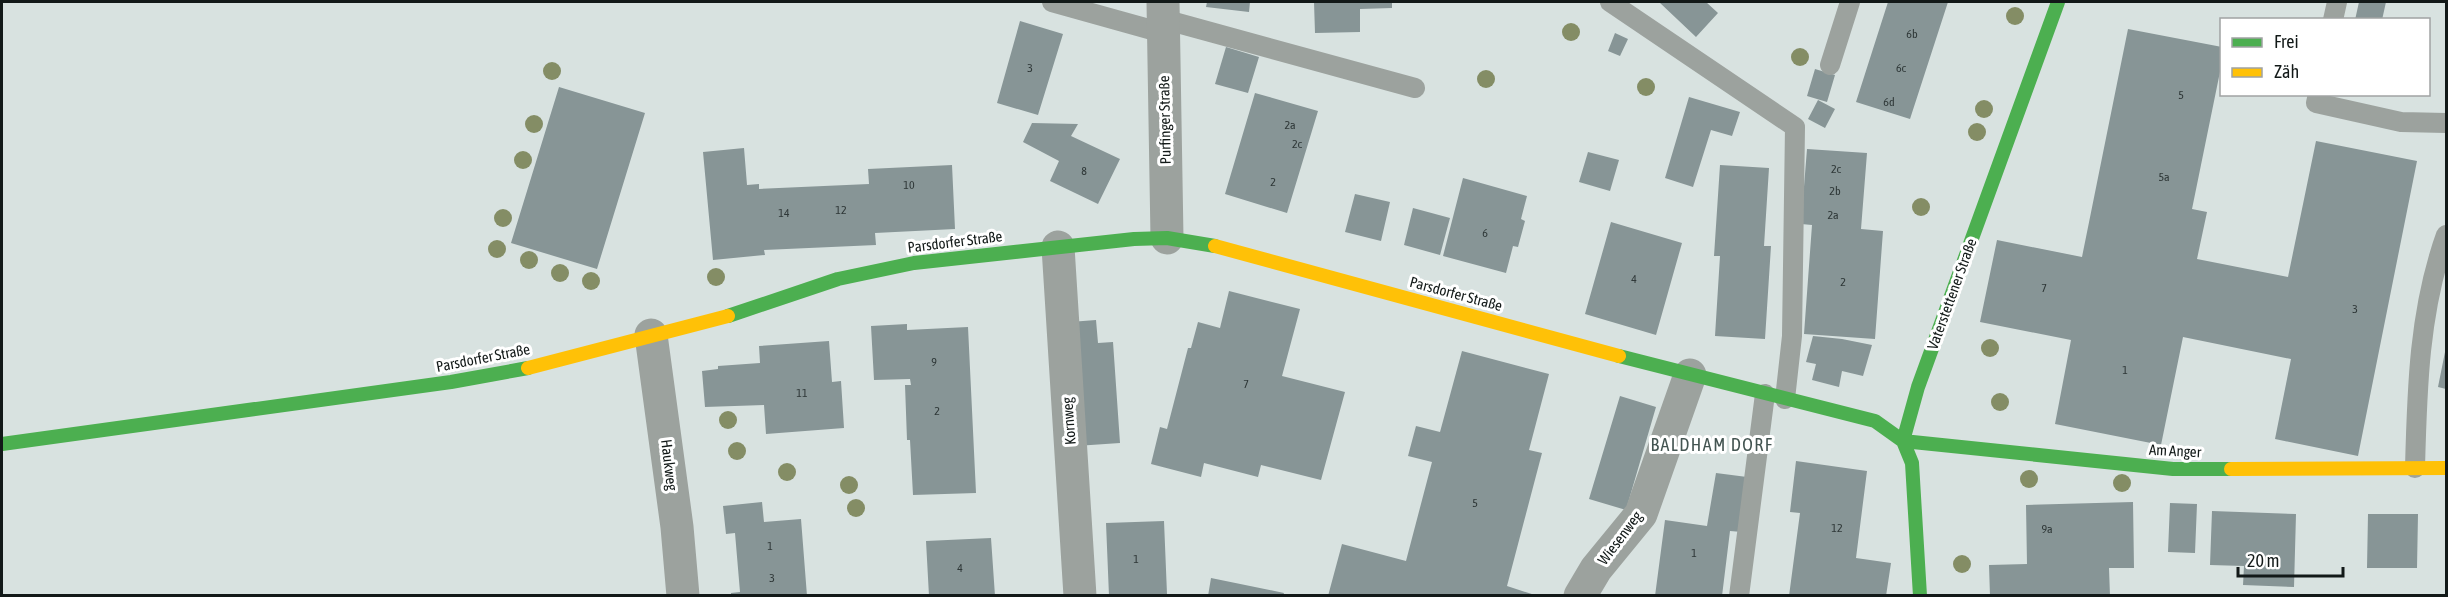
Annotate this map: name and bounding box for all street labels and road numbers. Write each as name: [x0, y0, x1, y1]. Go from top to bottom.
street label: Purfinger Straße: [1155, 75, 1174, 165]
street label: Parsdorfer Straße: [907, 227, 1003, 256]
street label: Vaterstettener Straße: [1924, 236, 1980, 352]
street label: Parsdorfer Straße: [1408, 273, 1504, 314]
street label: Parsdorfer Straße: [435, 340, 531, 375]
street label: Kornweg: [1058, 396, 1079, 446]
street label: Haukweg: [658, 438, 681, 492]
street label: Am Anger: [2149, 441, 2202, 460]
street label: Wiesenweg: [1594, 507, 1646, 568]

